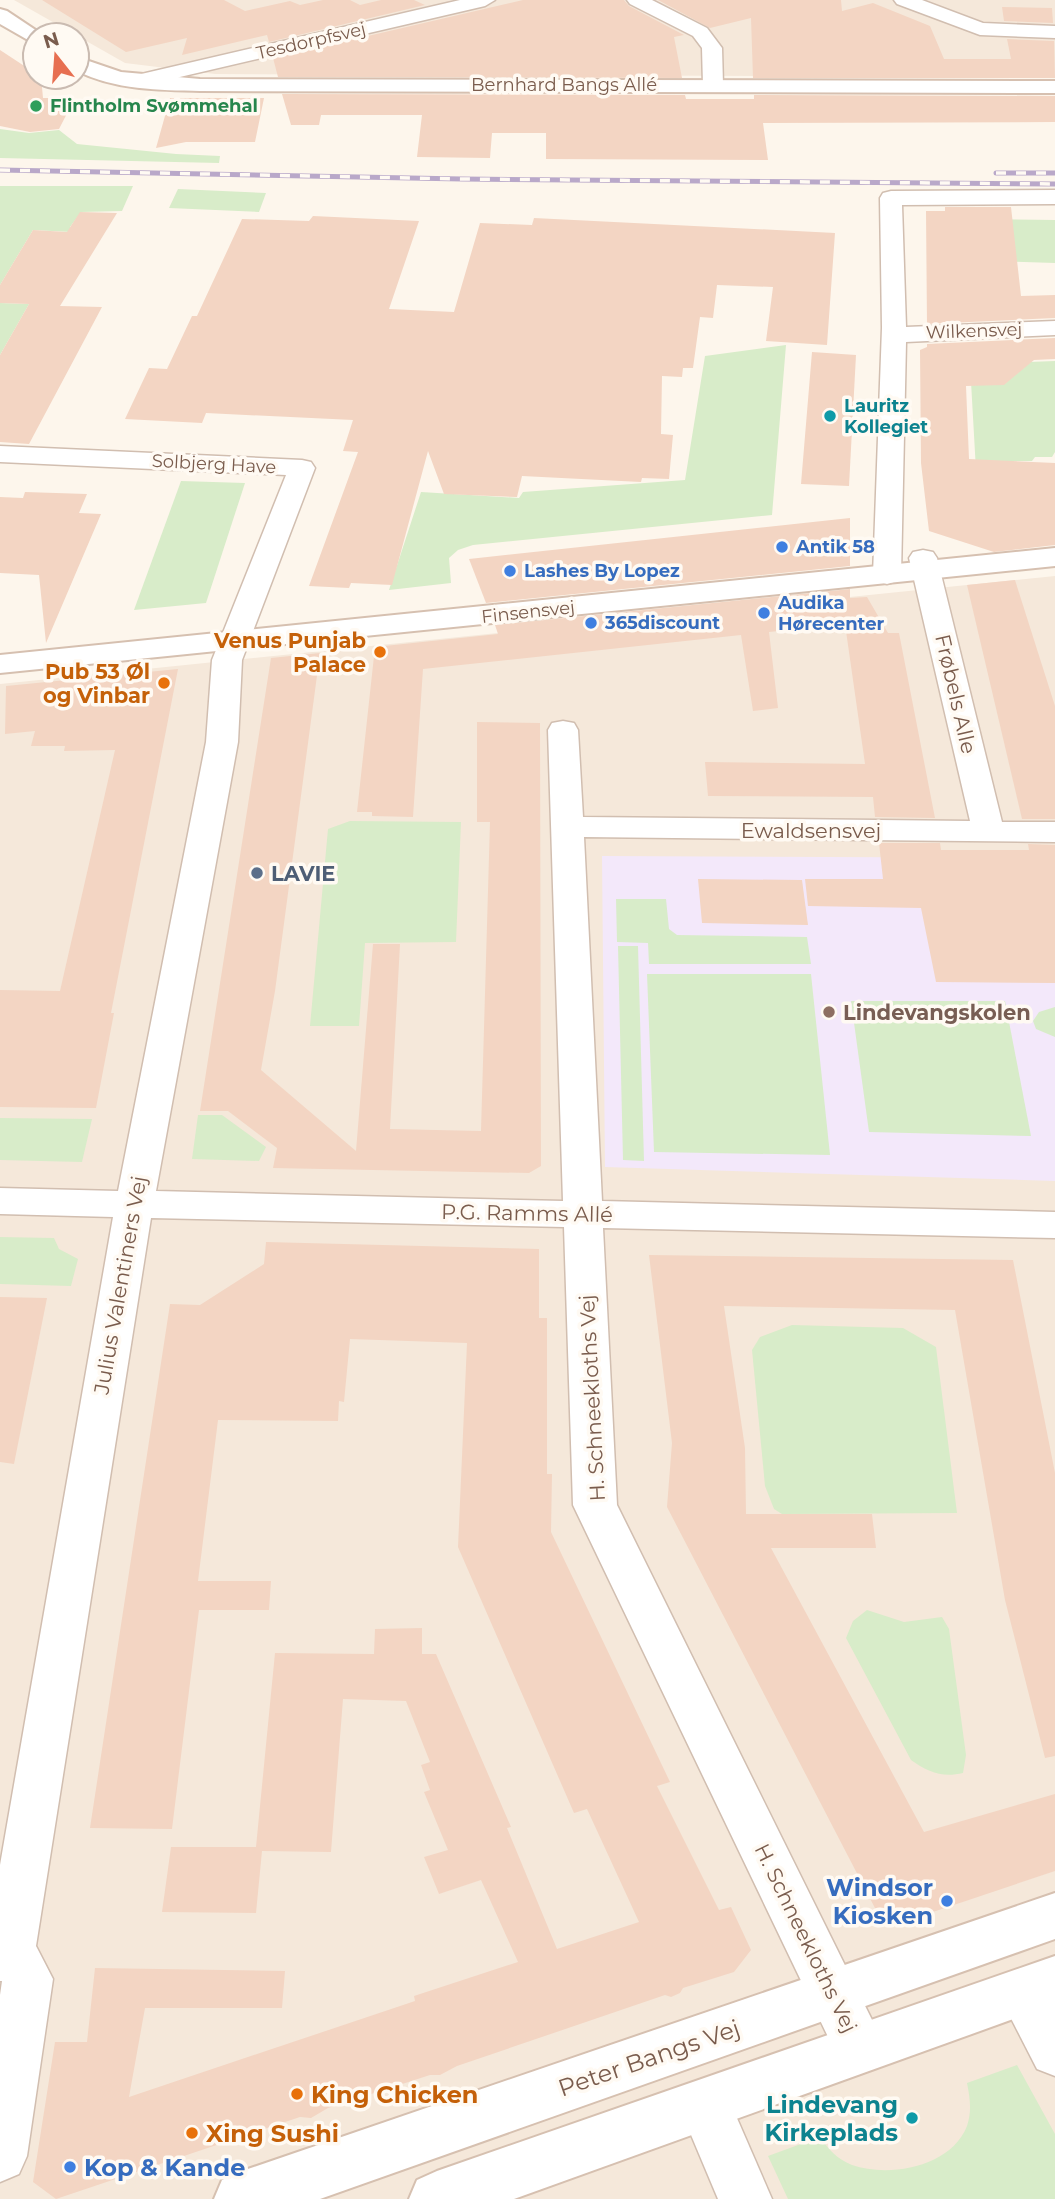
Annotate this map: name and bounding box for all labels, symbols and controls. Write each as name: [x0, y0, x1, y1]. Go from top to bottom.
street label: Tesdorpfsvej: [254, 18, 368, 64]
north arrow: [21, 21, 91, 91]
text: N: [40, 27, 62, 53]
street label: Bernhard Bangs Allé: [471, 74, 657, 96]
place label: Flintholm Svømmehal: [50, 95, 258, 117]
marker: Flintholm Svømmehal: [28, 98, 44, 114]
street label: Wilkensvej: [925, 318, 1023, 344]
place label: Lauritz Kollegiet: [844, 395, 928, 438]
marker: Lauritz Kollegiet: [822, 408, 838, 424]
street label: Solbjerg Have: [151, 450, 277, 478]
place label: Antik 58: [795, 536, 875, 558]
marker: Antik 58: [774, 539, 790, 555]
place label: Lashes By Lopez: [524, 560, 680, 582]
marker: Lashes By Lopez: [502, 563, 518, 579]
place label: Audika Hørecenter: [777, 592, 884, 635]
street label: Finsensvej: [480, 596, 576, 628]
marker: Audika Hørecenter: [756, 605, 772, 621]
place label: 365discount: [604, 612, 720, 634]
marker: 365discount: [583, 615, 599, 631]
place label: Venus Punjab Palace: [213, 628, 366, 677]
street label: Frøbels Alle: [930, 632, 982, 756]
marker: Venus Punjab Palace: [372, 644, 388, 660]
place label: Pub 53 Øl og Vinbar: [43, 659, 150, 708]
marker: Pub 53 Øl og Vinbar: [156, 675, 172, 691]
street label: Ewaldsensvej: [741, 818, 881, 843]
place label: LAVIE: [271, 861, 335, 886]
marker: LAVIE: [249, 865, 265, 881]
place label: Lindevangskolen: [843, 1000, 1031, 1025]
marker: Lindevangskolen: [821, 1004, 837, 1020]
street label: Julius Valentiners Vej: [88, 1174, 152, 1397]
street label: P.G. Ramms Allé: [441, 1199, 613, 1227]
street label: H. Schneekloths Vej: [574, 1294, 610, 1502]
street label: H. Schneekloths Vej: [749, 1839, 863, 2037]
place label: Windsor Kiosken: [826, 1873, 933, 1930]
marker: Windsor Kiosken: [939, 1893, 955, 1909]
street label: Peter Bangs Vej: [554, 2013, 744, 2103]
place label: King Chicken: [311, 2080, 478, 2109]
marker: King Chicken: [289, 2086, 305, 2102]
place label: Lindevang Kirkeplads: [764, 2090, 898, 2147]
marker: Lindevang Kirkeplads: [904, 2110, 920, 2126]
place label: Xing Sushi: [206, 2119, 339, 2148]
marker: Xing Sushi: [184, 2125, 200, 2141]
place label: Kop & Kande: [84, 2153, 245, 2182]
marker: Kop & Kande: [62, 2159, 78, 2175]

